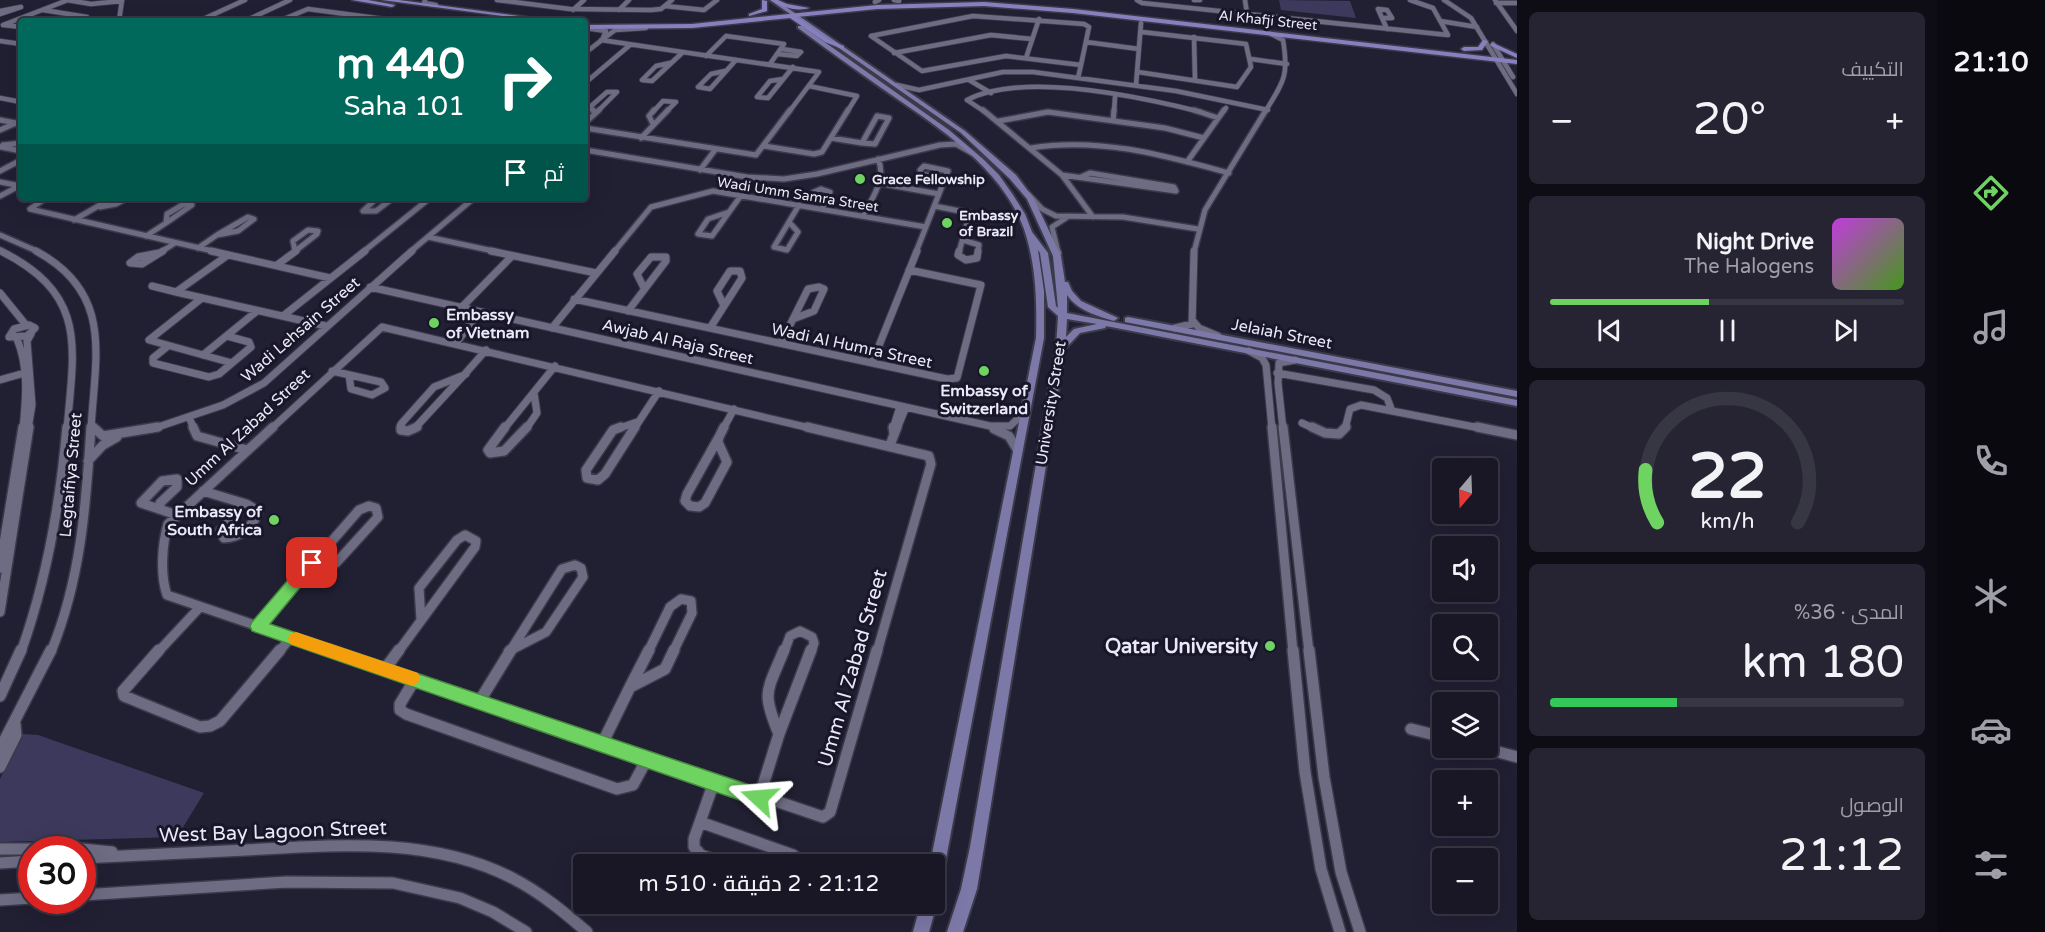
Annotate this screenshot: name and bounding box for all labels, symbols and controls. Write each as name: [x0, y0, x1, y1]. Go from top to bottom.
street label: Al Khafji Street: [1218, 7, 1319, 34]
text: 440 m: [336, 39, 465, 90]
icon: right: [486, 42, 564, 120]
text: 21:10: [1954, 46, 2028, 79]
text: التكييف: [1841, 58, 1904, 82]
text: Saha 101: [344, 90, 465, 123]
text: 20°: [1693, 93, 1766, 147]
text: −: [1550, 102, 1574, 141]
text: +: [1885, 102, 1904, 141]
icon: arrive: [499, 156, 532, 189]
text: ثم: [544, 161, 564, 187]
place label: Grace Fellowship: [872, 171, 985, 188]
marker: Grace Fellowship: [853, 172, 867, 186]
icon: directions: [1970, 172, 2012, 214]
street label: Wadi Umm Samra Street: [716, 173, 881, 216]
place label: Embassy of Brazil: [959, 207, 1019, 240]
marker: Embassy of Brazil: [940, 216, 954, 230]
text: Night Drive: [1696, 229, 1814, 255]
text: The Halogens: [1684, 255, 1814, 279]
street label: Wadi Lehsain Street: [237, 273, 364, 387]
place label: Embassy of Vietnam: [446, 305, 529, 343]
icon: music: [1970, 306, 2012, 348]
street label: Jelaiah Street: [1230, 314, 1334, 354]
icon: previous: [1593, 314, 1626, 347]
icon: pause: [1711, 314, 1744, 347]
icon: next: [1829, 314, 1862, 347]
street label: Awjab Al Raja Street: [600, 315, 755, 369]
marker: Embassy of Vietnam: [427, 316, 441, 330]
street label: Wadi Al Humra Street: [769, 319, 934, 373]
street label: University Street: [1031, 340, 1071, 467]
marker: Embassy of Switzerland: [977, 364, 991, 378]
street label: Umm Al Zabad Street: [181, 365, 314, 491]
place label: Embassy of Switzerland: [940, 381, 1029, 419]
street label: Legtaifiya Street: [56, 412, 86, 538]
text: 22: [1688, 440, 1766, 515]
icon: phone: [1970, 440, 2012, 482]
north arrow: [1432, 458, 1498, 524]
map controls: [1432, 458, 1498, 914]
place label: Embassy of South Africa: [167, 502, 263, 540]
text: km/h: [1700, 508, 1754, 534]
marker: Embassy of South Africa: [267, 513, 281, 527]
button: sound: [1432, 536, 1498, 602]
pin: [286, 537, 337, 588]
icon: arrive: [295, 546, 328, 579]
street label: Umm Al Zabad Street: [813, 566, 893, 770]
icon: climate: [1970, 575, 2012, 617]
text: المدى · 36%: [1794, 601, 1904, 625]
button: search: [1432, 614, 1498, 680]
place label: Qatar University: [1105, 635, 1258, 659]
text: 180 km: [1742, 636, 1904, 690]
marker: Qatar University: [1263, 639, 1277, 653]
button: layers: [1432, 692, 1498, 758]
icon: car: [1970, 709, 2012, 751]
position arrow: [727, 766, 791, 830]
button: +: [1432, 770, 1498, 836]
text: الوصول: [1840, 794, 1904, 818]
street label: West Bay Lagoon Street: [159, 816, 388, 848]
text: 21:12: [1779, 829, 1904, 883]
speed limit sign: 30: [18, 836, 96, 914]
icon: filters: [1970, 844, 2012, 886]
button: −: [1432, 848, 1498, 914]
text: 21:12 · 2 دقيقة · 510 m: [639, 871, 879, 897]

